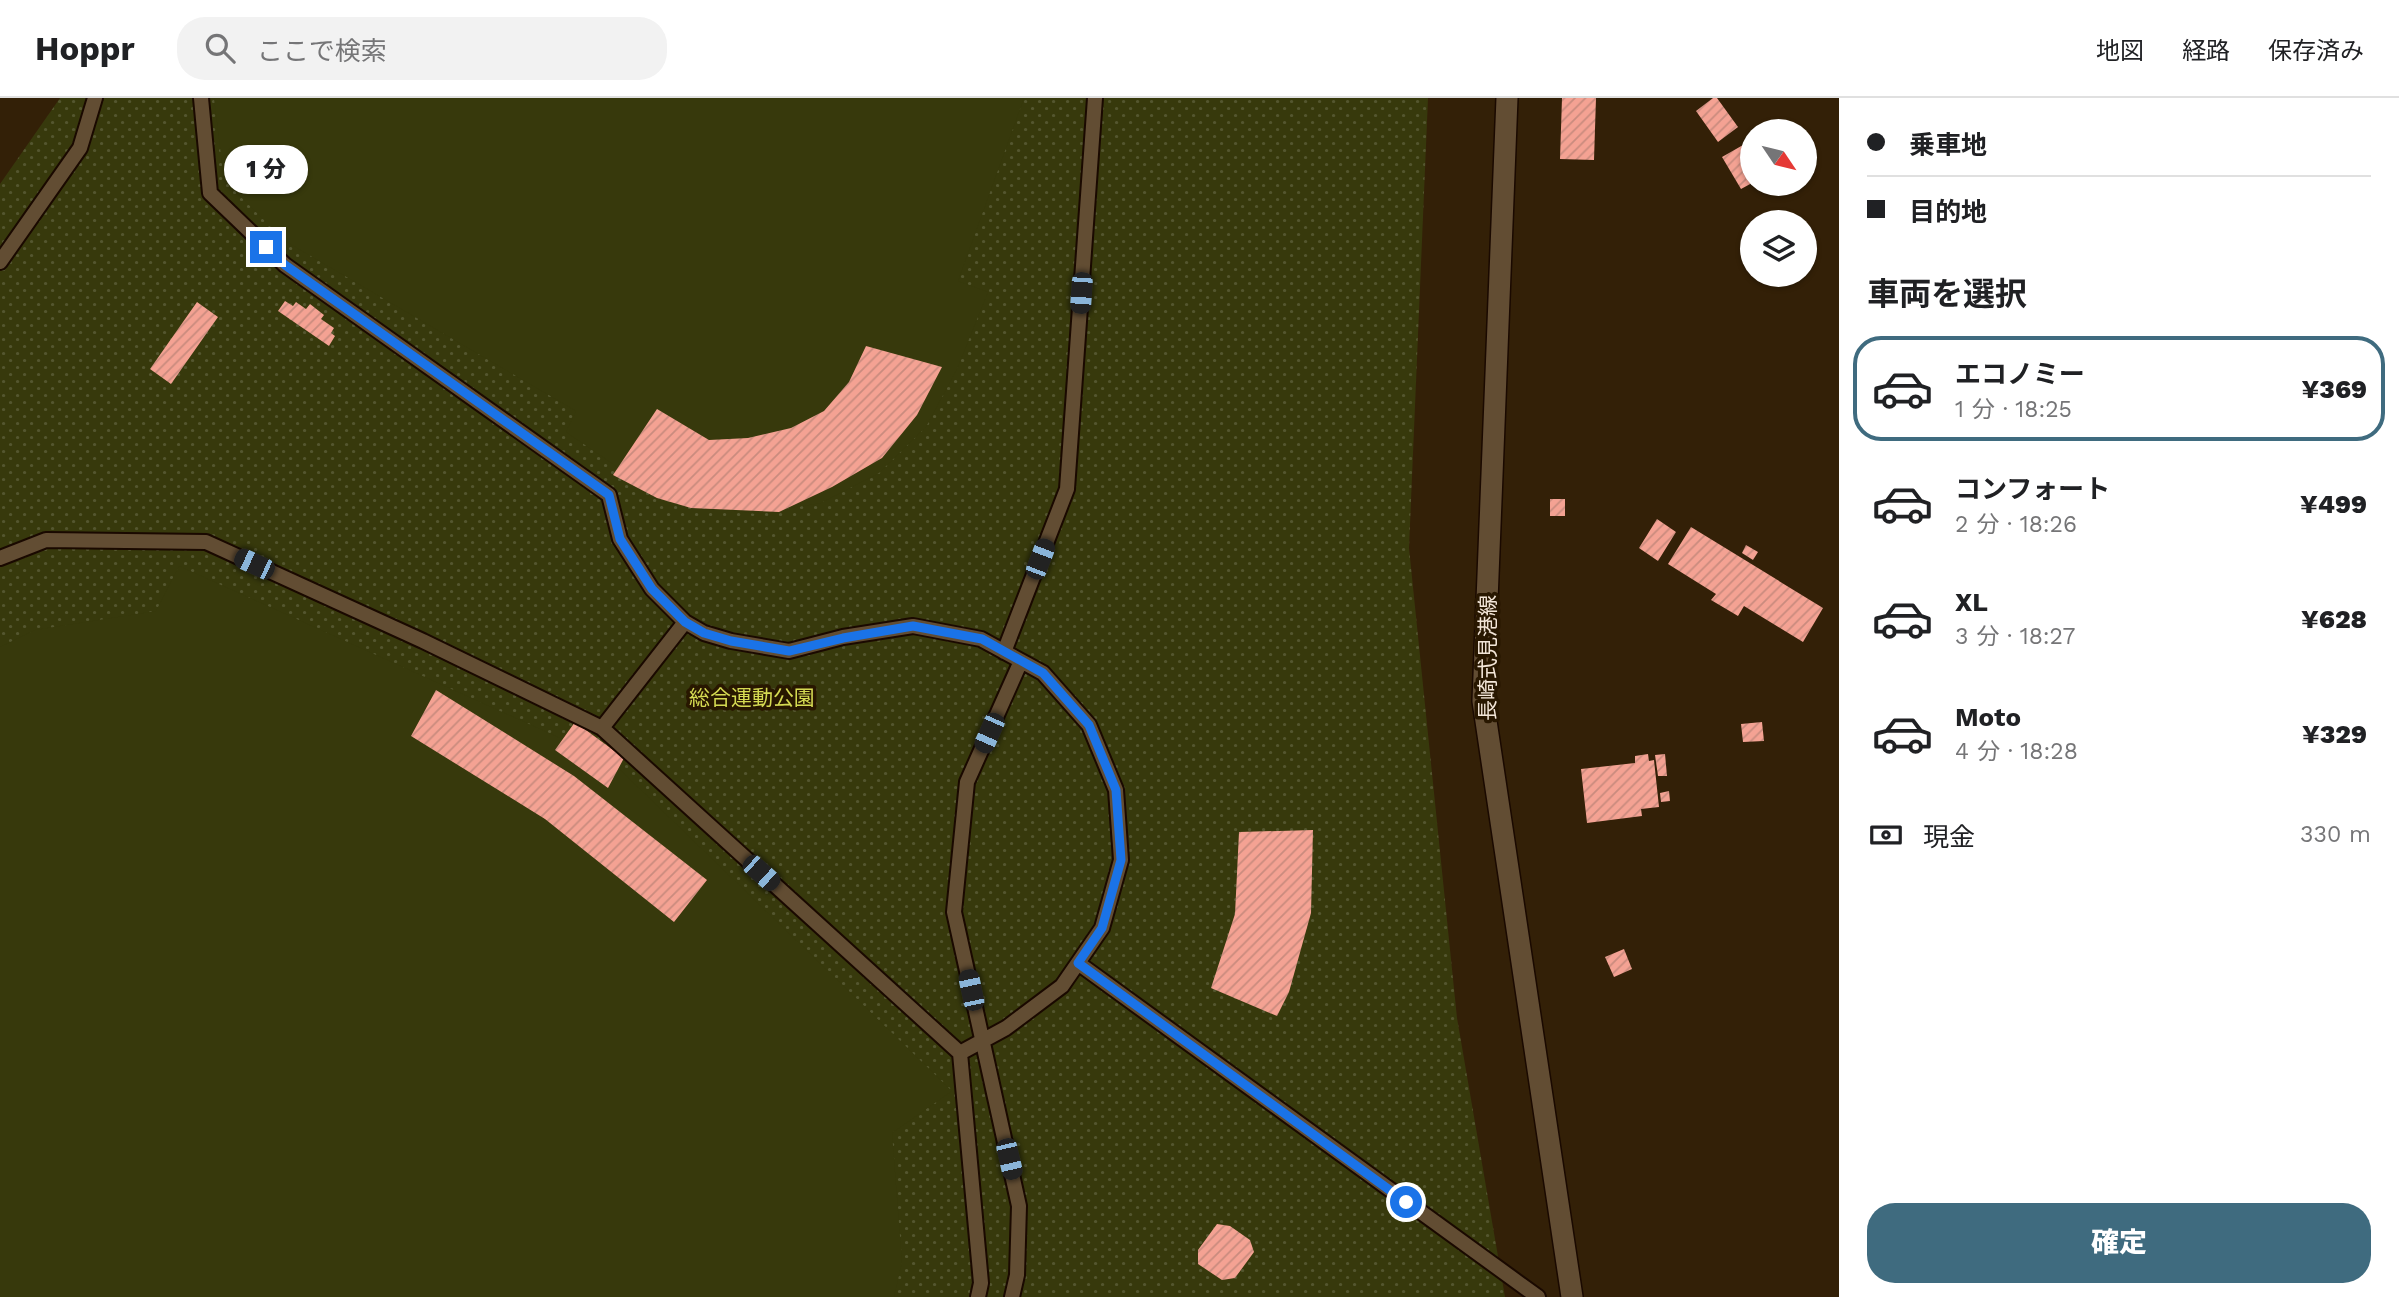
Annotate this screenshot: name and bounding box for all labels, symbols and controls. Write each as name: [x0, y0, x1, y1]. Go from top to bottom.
search box: [177, 17, 667, 80]
text: Hoppr: [35, 29, 135, 68]
icon: search: [201, 29, 239, 67]
text: ここで検索: [257, 36, 387, 66]
text: 地図: [2096, 37, 2144, 65]
text: 経路: [2182, 37, 2230, 65]
text: 保存済み: [2268, 37, 2364, 65]
north arrow: [1740, 119, 1816, 196]
map controls: [1740, 119, 1817, 287]
text: 乗車地: [1909, 130, 1987, 160]
callout: 1 分: [224, 145, 308, 194]
text: 1 分: [246, 156, 286, 183]
text: 目的地: [1909, 197, 1987, 227]
button: layers: [1740, 210, 1817, 287]
route end: [250, 231, 282, 263]
car: [1070, 271, 1093, 315]
text: 車両を選択: [1867, 275, 2027, 313]
icon: car: [1871, 357, 1934, 420]
text: エコノミー: [1955, 359, 2085, 389]
text: ¥369: [2302, 374, 2367, 404]
text: 1 分 · 18:25: [1955, 396, 2072, 423]
icon: car: [1871, 472, 1934, 535]
text: コンフォート: [1955, 474, 2110, 504]
text: ¥499: [2300, 489, 2367, 519]
text: 2 分 · 18:26: [1955, 511, 2077, 538]
car: [1023, 536, 1058, 582]
car: [231, 546, 278, 582]
icon: car: [1871, 587, 1934, 650]
text: XL: [1955, 587, 1988, 617]
street label: 長崎式見港線: [1475, 595, 1500, 721]
text: ¥628: [2301, 604, 2367, 634]
text: 3 分 · 18:27: [1955, 623, 2075, 650]
park label: 総合運動公園: [689, 685, 815, 710]
icon: car: [1871, 702, 1934, 765]
text: Moto: [1955, 702, 2021, 732]
car: [971, 710, 1008, 756]
text: ¥329: [2302, 719, 2367, 749]
text: 4 分 · 18:28: [1955, 738, 2078, 765]
icon: cash: [1867, 816, 1905, 854]
text: 330 m: [2300, 821, 2371, 848]
text: 現金: [1923, 822, 1975, 852]
car: [739, 851, 784, 895]
car: [957, 967, 986, 1013]
car: [995, 1136, 1024, 1182]
route start: [1390, 1186, 1422, 1218]
button: 確定: [1867, 1203, 2371, 1283]

